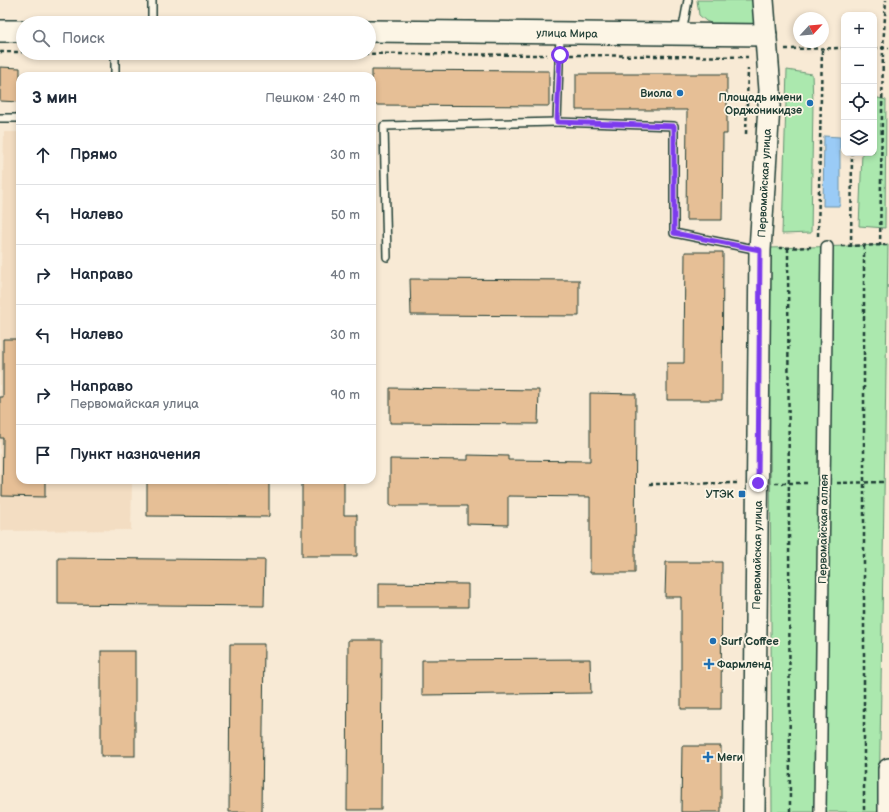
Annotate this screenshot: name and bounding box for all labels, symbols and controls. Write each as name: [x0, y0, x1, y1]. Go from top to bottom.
north arrow: [793, 12, 829, 48]
map controls: [841, 12, 877, 156]
button: +: [841, 12, 877, 48]
search box: [16, 16, 376, 60]
street label: улица Мира: [536, 26, 598, 41]
icon: search: [30, 27, 52, 49]
text: Поиск: [62, 29, 105, 48]
route start: [551, 46, 569, 64]
button: −: [841, 48, 877, 84]
button: locate: [841, 84, 877, 120]
place label: Виола: [640, 87, 673, 100]
text: 3 мин: [32, 88, 77, 108]
marker: Виола: [675, 88, 685, 98]
text: Пешком · 240 m: [265, 90, 360, 106]
place label: Площадь имени Орджоникидзе: [719, 91, 802, 117]
marker: Площадь имени Орджоникидзе: [805, 98, 815, 108]
button: layers: [841, 120, 877, 156]
street label: Первомайская улица: [755, 128, 774, 238]
icon: ahead: [32, 144, 54, 166]
text: Прямо: [70, 145, 117, 164]
text: 30 m: [330, 147, 360, 163]
icon: left: [32, 204, 54, 226]
text: Налево: [70, 205, 123, 224]
text: 50 m: [331, 207, 360, 223]
icon: right: [32, 264, 54, 286]
text: Направо: [70, 265, 133, 284]
text: 40 m: [330, 267, 360, 283]
icon: left: [32, 324, 54, 346]
text: Налево: [70, 325, 123, 344]
text: 30 m: [330, 327, 360, 343]
text: Направо: [70, 377, 133, 396]
icon: right: [32, 384, 54, 406]
text: 90 m: [331, 387, 360, 403]
text: Первомайская улица: [70, 396, 199, 412]
icon: arrive: [32, 444, 54, 466]
text: Пункт назначения: [70, 445, 201, 464]
route end: [749, 474, 767, 492]
street label: Первомайская аллея: [816, 474, 831, 584]
place label: УТЭК: [706, 488, 735, 501]
marker: УТЭК: [737, 489, 747, 499]
street label: Первомайская улица: [750, 500, 765, 610]
place label: Surf Coffee: [721, 635, 779, 648]
marker: Surf Coffee: [708, 636, 718, 646]
place label: Фармленд: [717, 658, 771, 671]
marker: Фармленд: [704, 659, 714, 669]
marker: Меги: [702, 751, 714, 763]
place label: Меги: [717, 751, 743, 764]

